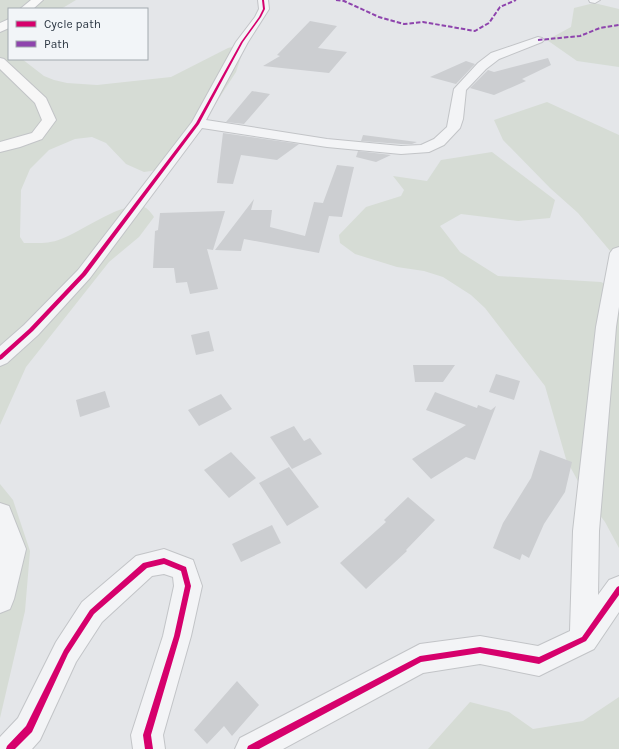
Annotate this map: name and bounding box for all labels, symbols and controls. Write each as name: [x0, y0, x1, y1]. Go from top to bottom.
legend: [8, 8, 148, 60]
text: Cycle path: [44, 17, 101, 31]
text: Path: [44, 37, 69, 51]

